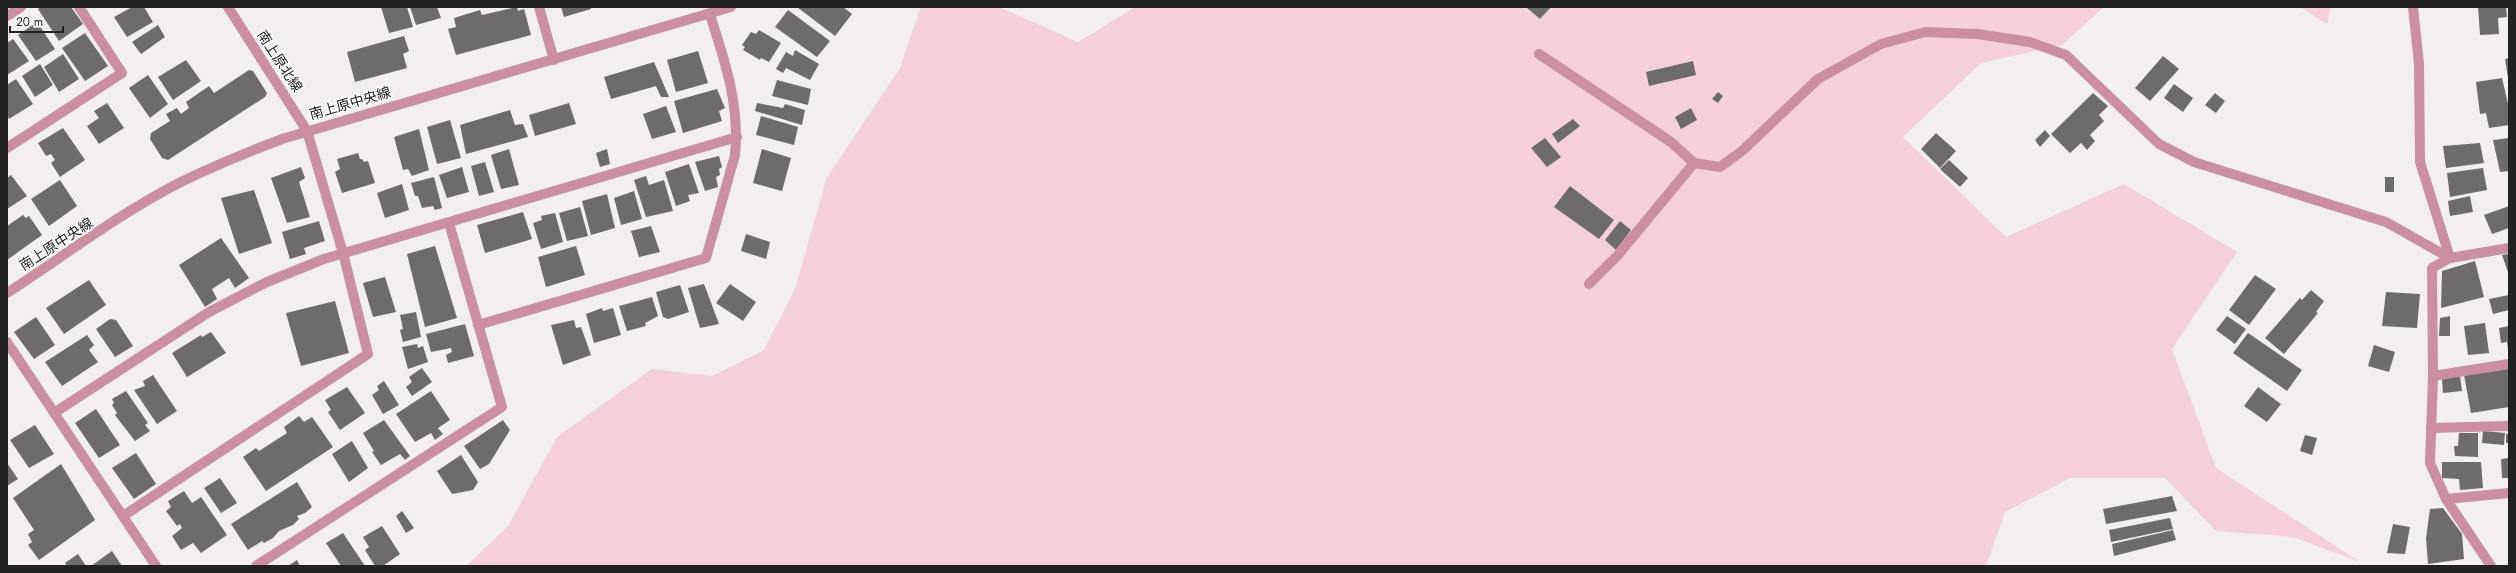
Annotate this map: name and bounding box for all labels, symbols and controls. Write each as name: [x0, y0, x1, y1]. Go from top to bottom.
scale bar: [10, 8, 63, 34]
text: 20 m: [16, 13, 43, 31]
street label: 南上原北線: [253, 26, 307, 96]
street label: 南上原中央線: [307, 82, 393, 124]
street label: 南上原中央線: [15, 213, 97, 275]

